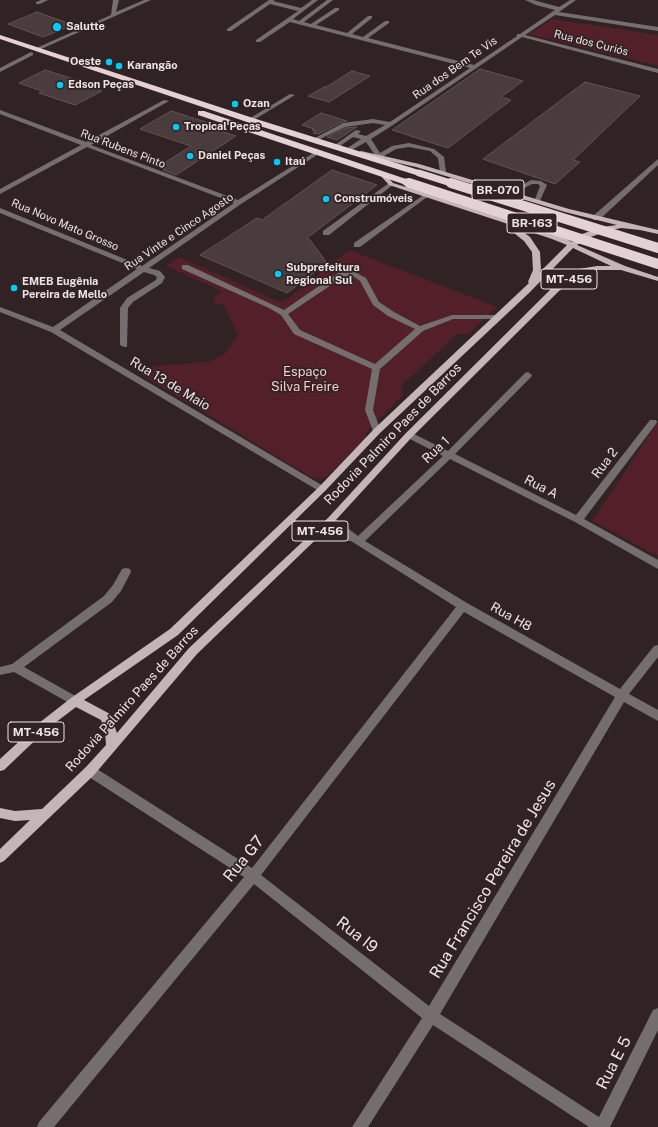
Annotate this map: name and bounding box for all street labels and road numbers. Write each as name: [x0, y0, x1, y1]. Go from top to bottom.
street label: Rua dos Curiós: [552, 27, 630, 59]
street label: Rua dos Bem Te Vis: [410, 34, 500, 102]
street label: Rua Rubens Pinto: [79, 127, 167, 171]
road number: BR-070: [472, 180, 524, 200]
street label: Rua Vinte e Cinco Agosto: [122, 191, 236, 273]
street label: Rua Novo Mato Grosso: [9, 196, 121, 254]
road number: BR-163: [507, 213, 557, 233]
road number: MT-456: [541, 269, 597, 289]
street label: Rua 13 de Maio: [127, 354, 213, 414]
street label: Rodovia Palmiro Paes de Barros: [321, 360, 465, 508]
street label: Rua 1: [419, 433, 453, 467]
street label: Rua 2: [588, 445, 622, 481]
street label: Rua A: [522, 472, 560, 502]
road number: MT-456: [292, 521, 348, 541]
street label: Rua H8: [488, 599, 534, 635]
street label: Rodovia Palmiro Paes de Barros: [62, 623, 202, 775]
road number: MT-456: [8, 722, 64, 742]
street label: Rua Francisco Pereira de Jesus: [426, 776, 560, 982]
street label: Rua G7: [220, 832, 268, 886]
street label: Rua I9: [332, 913, 382, 957]
street label: Rua E 5: [593, 1033, 635, 1093]

